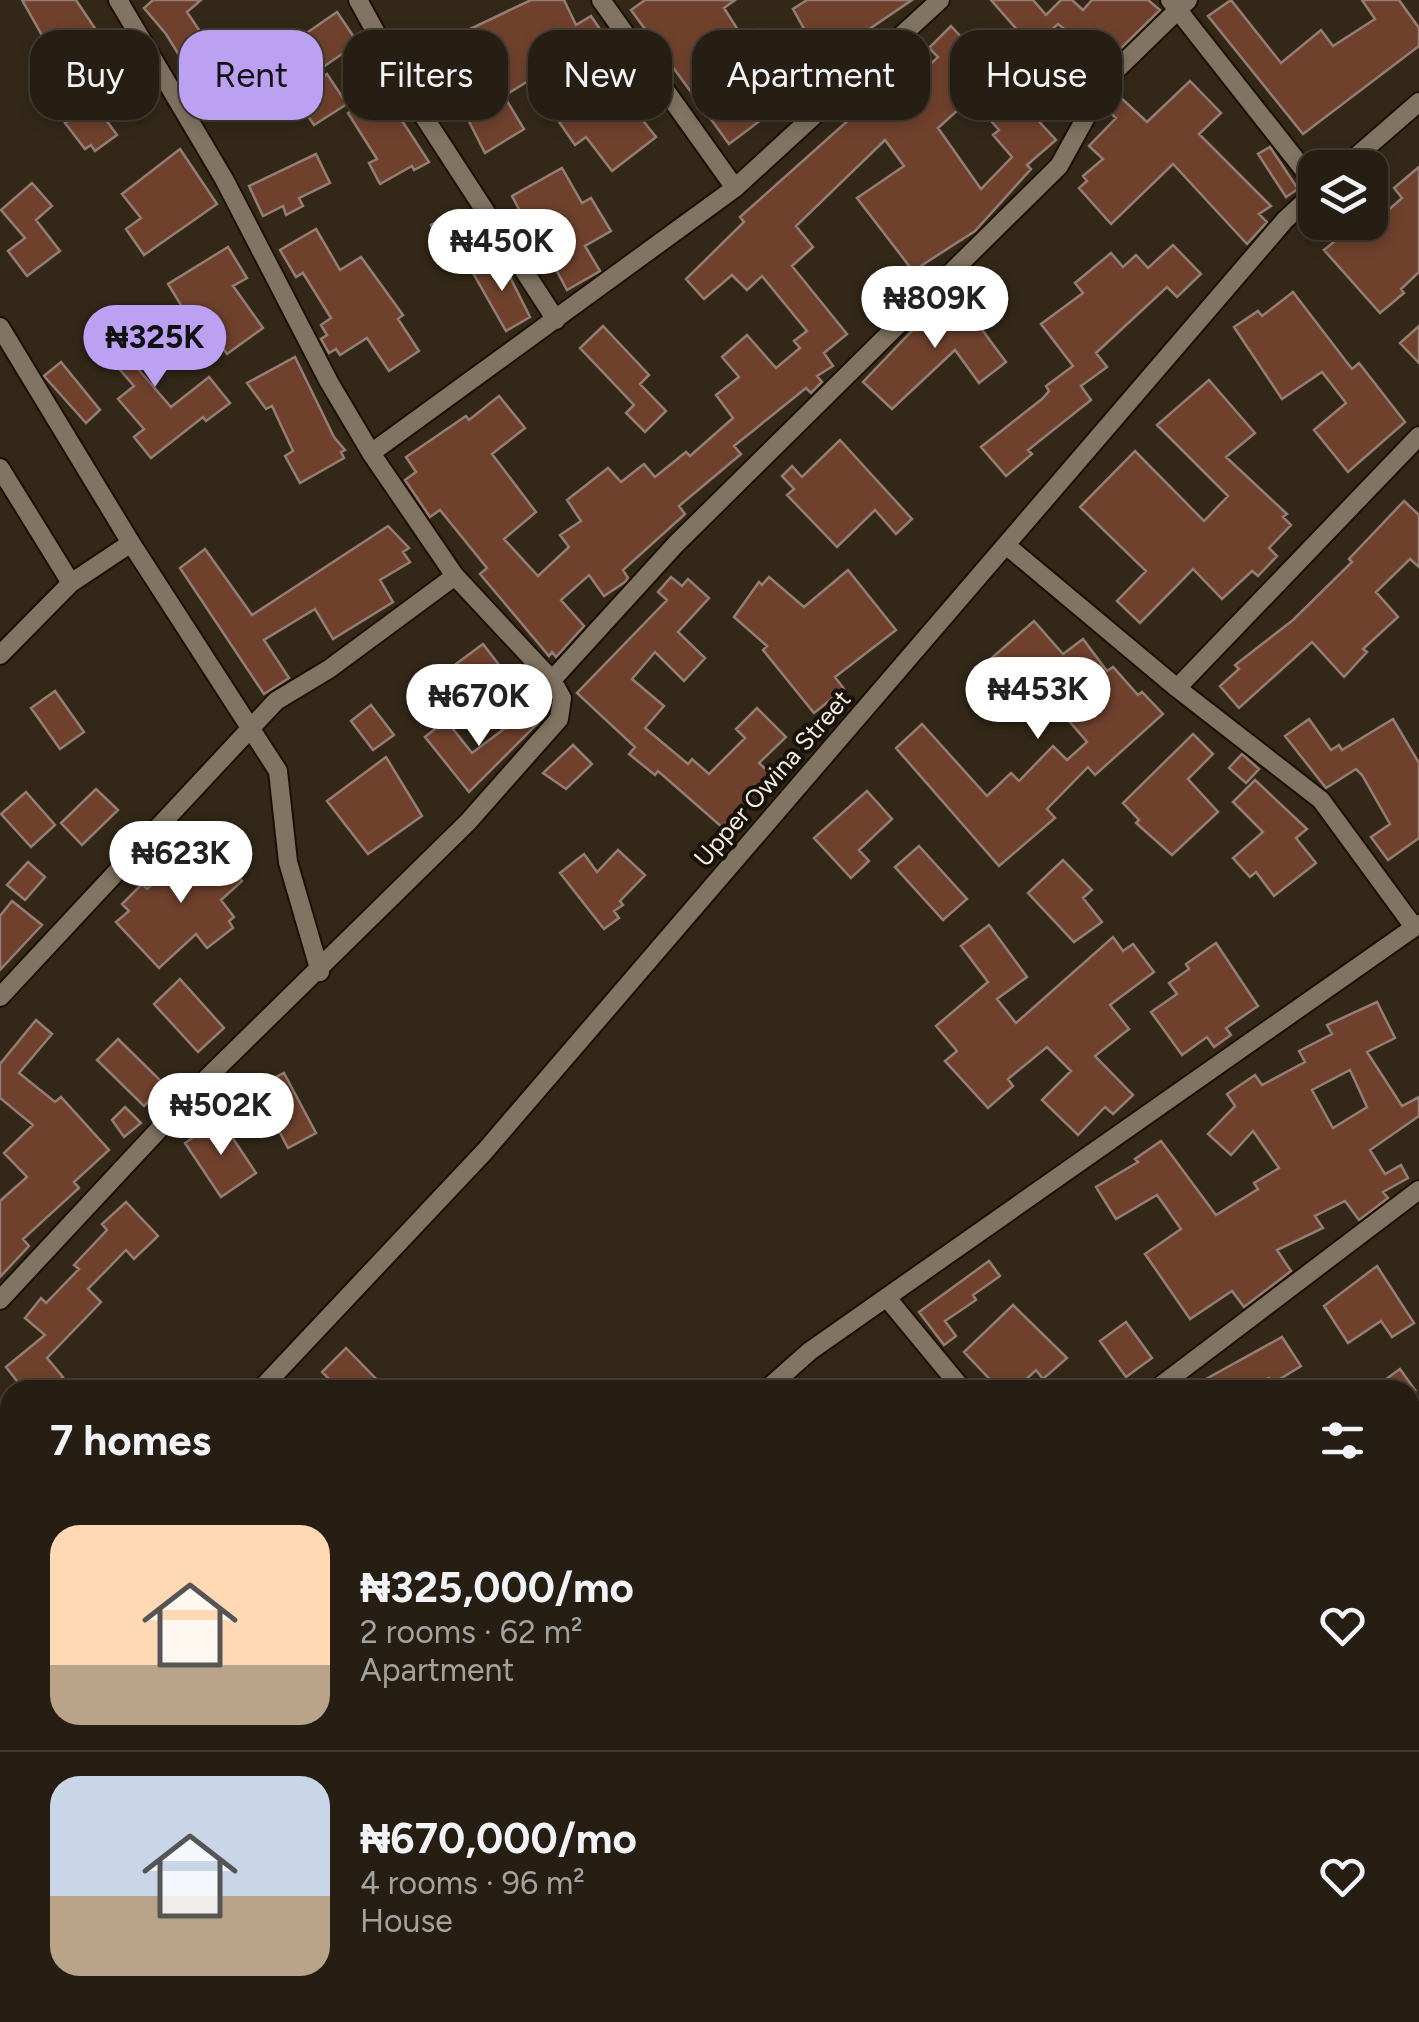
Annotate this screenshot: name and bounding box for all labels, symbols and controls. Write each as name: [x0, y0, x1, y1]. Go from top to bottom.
chip: Buy: [30, 30, 159, 120]
chip: Rent: [179, 30, 323, 120]
chip: Filters: [343, 30, 508, 120]
chip: New: [528, 30, 672, 120]
chip: Apartment: [692, 30, 930, 120]
chip: House: [950, 30, 1122, 120]
map controls: [1298, 150, 1388, 240]
button: layers: [1298, 150, 1388, 240]
pin: ₦450K: [432, 209, 572, 294]
text: ₦450K: [450, 222, 554, 260]
pin: ₦809K: [865, 266, 1005, 351]
text: ₦809K: [883, 279, 987, 317]
pin: ₦325K: [85, 305, 225, 390]
text: ₦325K: [105, 318, 205, 356]
pin: ₦453K: [968, 657, 1108, 742]
pin: ₦670K: [409, 664, 549, 749]
text: ₦453K: [987, 670, 1089, 708]
text: ₦670K: [428, 677, 530, 715]
street label: Upper Owina Street: [687, 684, 857, 872]
pin: ₦623K: [111, 821, 251, 906]
text: ₦623K: [131, 834, 231, 872]
pin: ₦502K: [151, 1073, 291, 1158]
text: ₦502K: [170, 1086, 272, 1124]
icon: filters: [1315, 1413, 1370, 1468]
text: 7 homes: [50, 1415, 211, 1466]
text: ₦325,000/mo: [360, 1562, 634, 1613]
icon: home: [130, 1565, 250, 1685]
icon: heart: [1315, 1598, 1370, 1653]
text: 2 rooms · 62 m²: [360, 1613, 583, 1651]
text: Apartment: [360, 1651, 514, 1689]
text: ₦670,000/mo: [360, 1813, 637, 1864]
icon: home: [130, 1816, 250, 1936]
icon: heart: [1315, 1849, 1370, 1904]
text: 4 rooms · 96 m²: [360, 1864, 585, 1902]
text: House: [360, 1902, 453, 1940]

